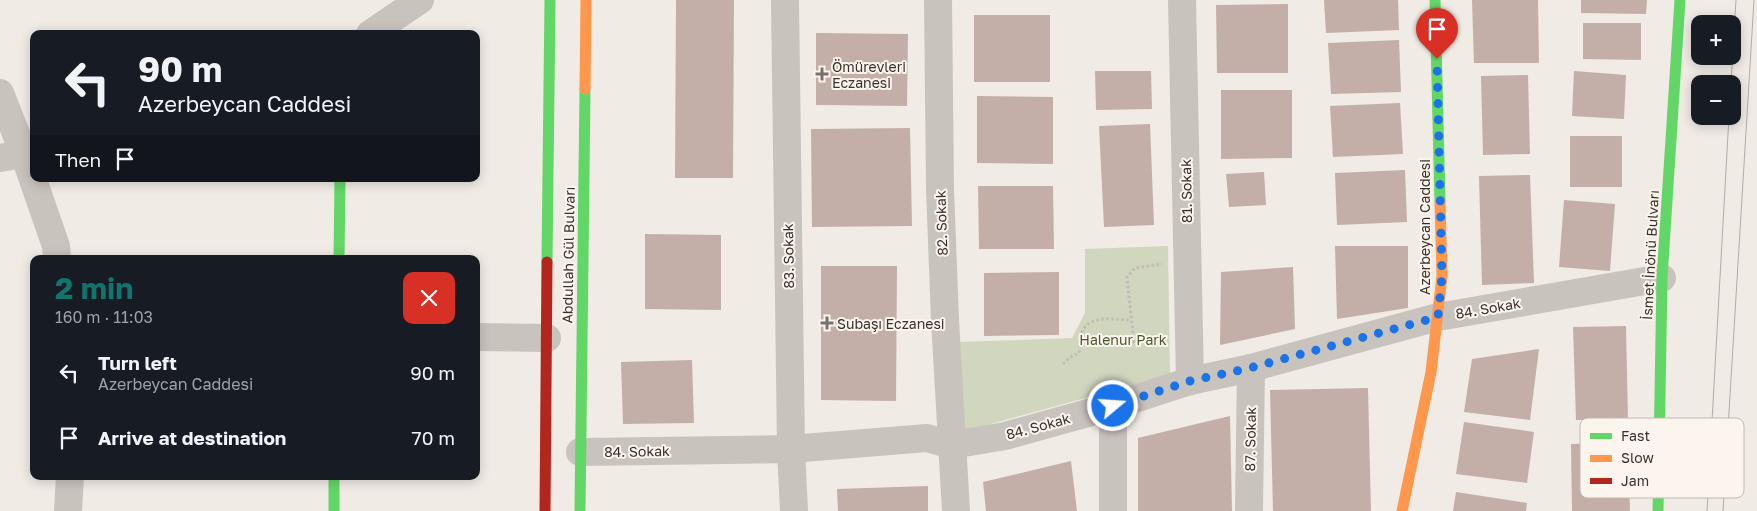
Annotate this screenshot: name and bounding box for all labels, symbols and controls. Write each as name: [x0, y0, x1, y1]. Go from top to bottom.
pin: [1416, 8, 1458, 59]
icon: arrive: [1423, 15, 1451, 43]
map controls: [1691, 15, 1741, 125]
button: +: [1691, 15, 1741, 65]
text: 90 m: [138, 48, 222, 90]
icon: left: [55, 50, 120, 115]
place label: Ömürevleri Eczanesi: [832, 58, 906, 91]
marker: Ömürevleri Eczanesi: [816, 68, 828, 80]
button: −: [1691, 75, 1741, 125]
text: Azerbeycan Caddesi: [138, 90, 351, 117]
icon: arrive: [111, 145, 139, 173]
text: Then: [55, 148, 101, 171]
street label: 81. Sokak: [1177, 159, 1195, 223]
street label: Azerbeycan Caddesi: [1416, 159, 1433, 295]
street label: Abdullah Gül Bulvarı: [558, 186, 578, 324]
street label: 82. Sokak: [931, 190, 951, 256]
street label: İsmet İnönü Bulvarı: [1638, 190, 1662, 320]
street label: 83. Sokak: [779, 223, 797, 289]
text: 2 min: [55, 270, 133, 306]
button: close: [403, 272, 455, 324]
street label: 84. Sokak: [1454, 294, 1522, 322]
text: 160 m · 11:03: [55, 307, 153, 327]
place label: Subaşı Eczanesi: [837, 315, 945, 332]
marker: Subaşı Eczanesi: [821, 317, 833, 329]
park label: Halenur Park: [1079, 331, 1167, 348]
text: Turn left: [98, 351, 177, 374]
icon: left: [55, 359, 83, 387]
text: 90 m: [410, 361, 455, 384]
text: Azerbeycan Caddesi: [98, 374, 253, 394]
position arrow: [1086, 379, 1138, 431]
street label: 87. Sokak: [1241, 406, 1259, 471]
street label: 84. Sokak: [1004, 409, 1072, 443]
legend: [1580, 418, 1744, 498]
icon: arrive: [55, 424, 83, 452]
text: Arrive at destination: [98, 426, 286, 449]
text: 70 m: [412, 426, 455, 449]
text: Fast: [1621, 427, 1650, 444]
street label: 84. Sokak: [604, 442, 670, 460]
text: Slow: [1621, 449, 1654, 466]
text: Jam: [1621, 472, 1649, 489]

